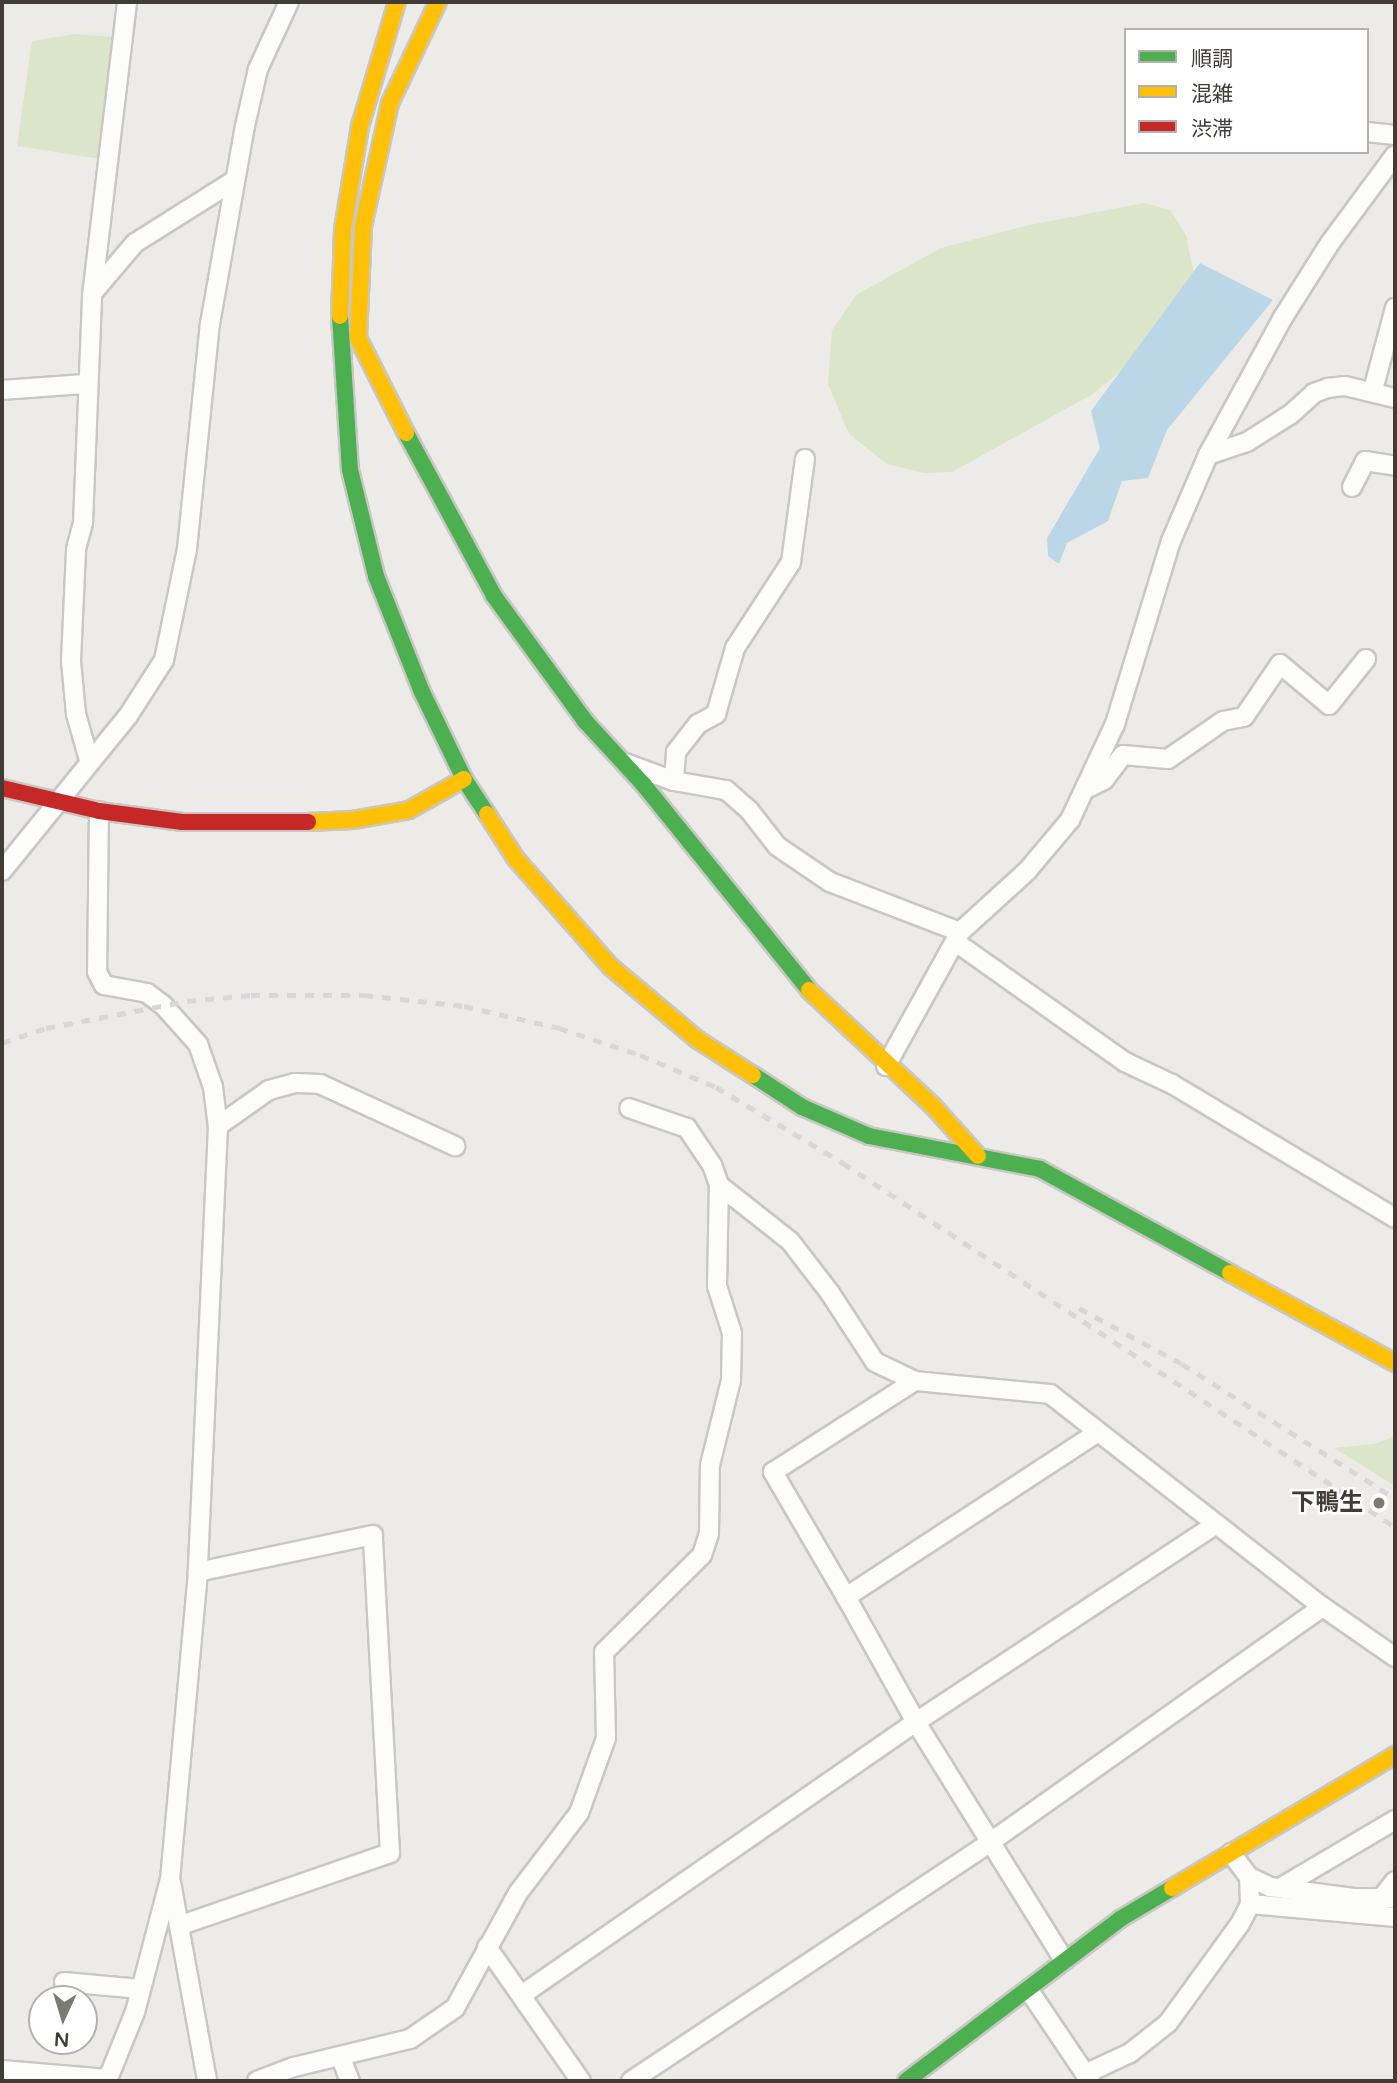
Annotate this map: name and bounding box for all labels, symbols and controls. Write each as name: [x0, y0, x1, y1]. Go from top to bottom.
legend: [1124, 28, 1369, 154]
text: 順調: [1191, 47, 1233, 72]
text: 混雑: [1191, 82, 1233, 107]
text: 渋滞: [1191, 117, 1233, 142]
place label: 下鴨生: [1291, 1489, 1363, 1517]
marker: 下鴨生: [1369, 1493, 1389, 1513]
north arrow: [28, 1985, 98, 2055]
text: N: [53, 2027, 70, 2050]

